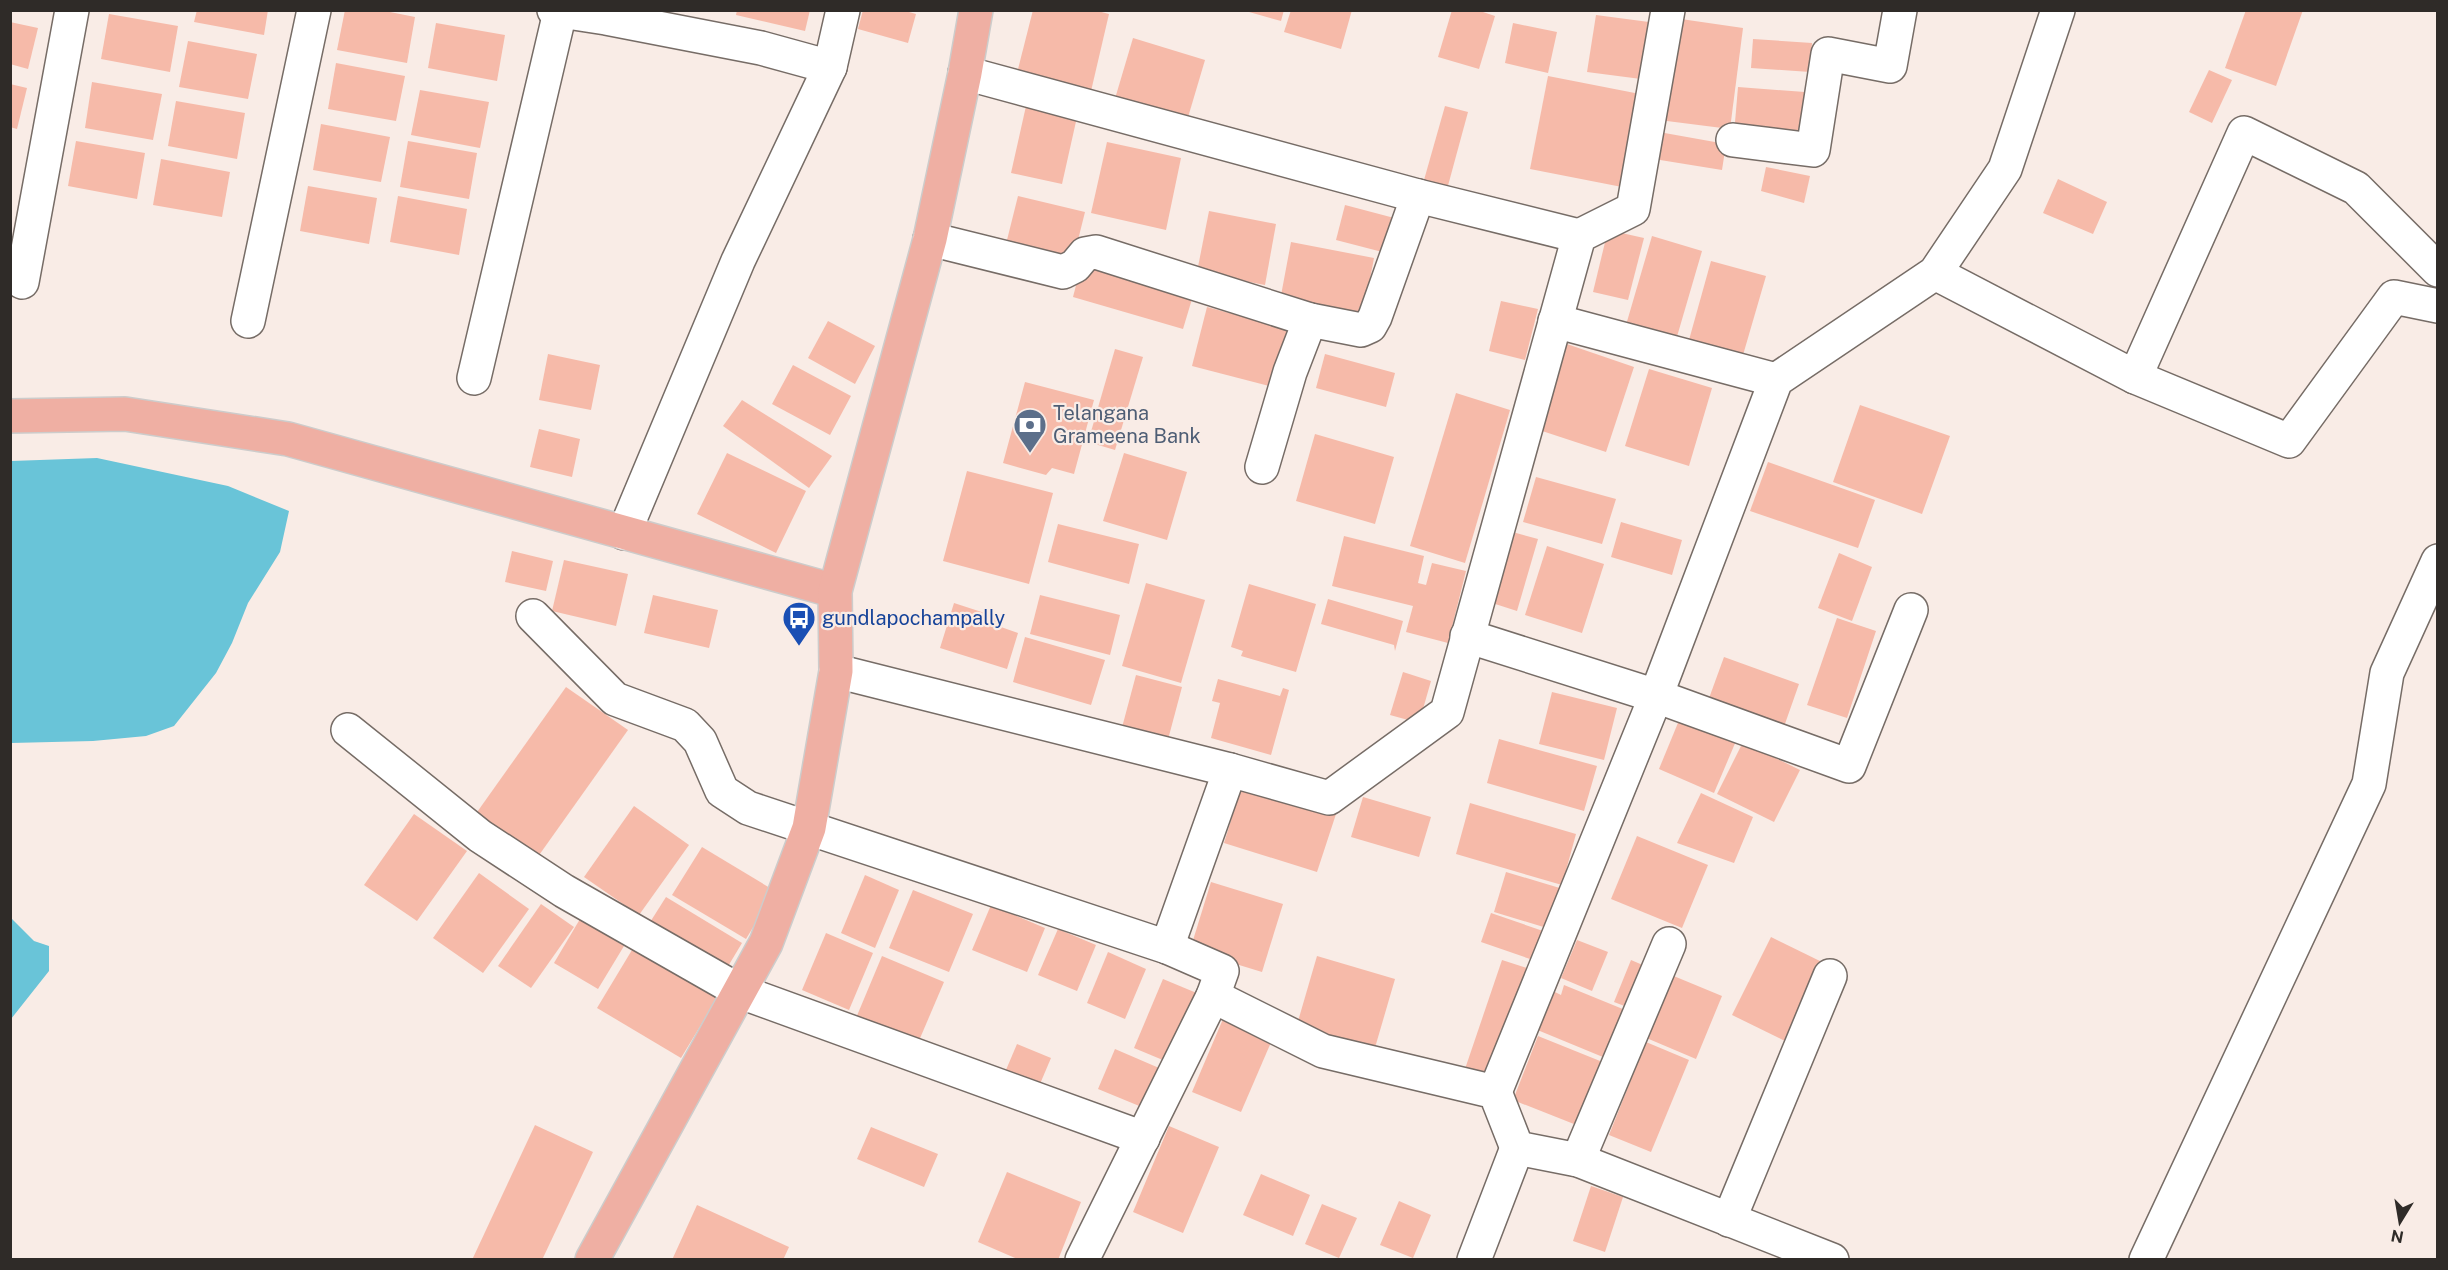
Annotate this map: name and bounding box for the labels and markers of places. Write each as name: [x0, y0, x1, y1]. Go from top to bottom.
place label: Telangana Grameena Bank: [1053, 401, 1201, 448]
bank icon: Telangana Grameena Bank: [1012, 407, 1048, 454]
bus stop icon: gundlapochampally: [781, 600, 817, 647]
place label: gundlapochampally: [822, 606, 1006, 630]

